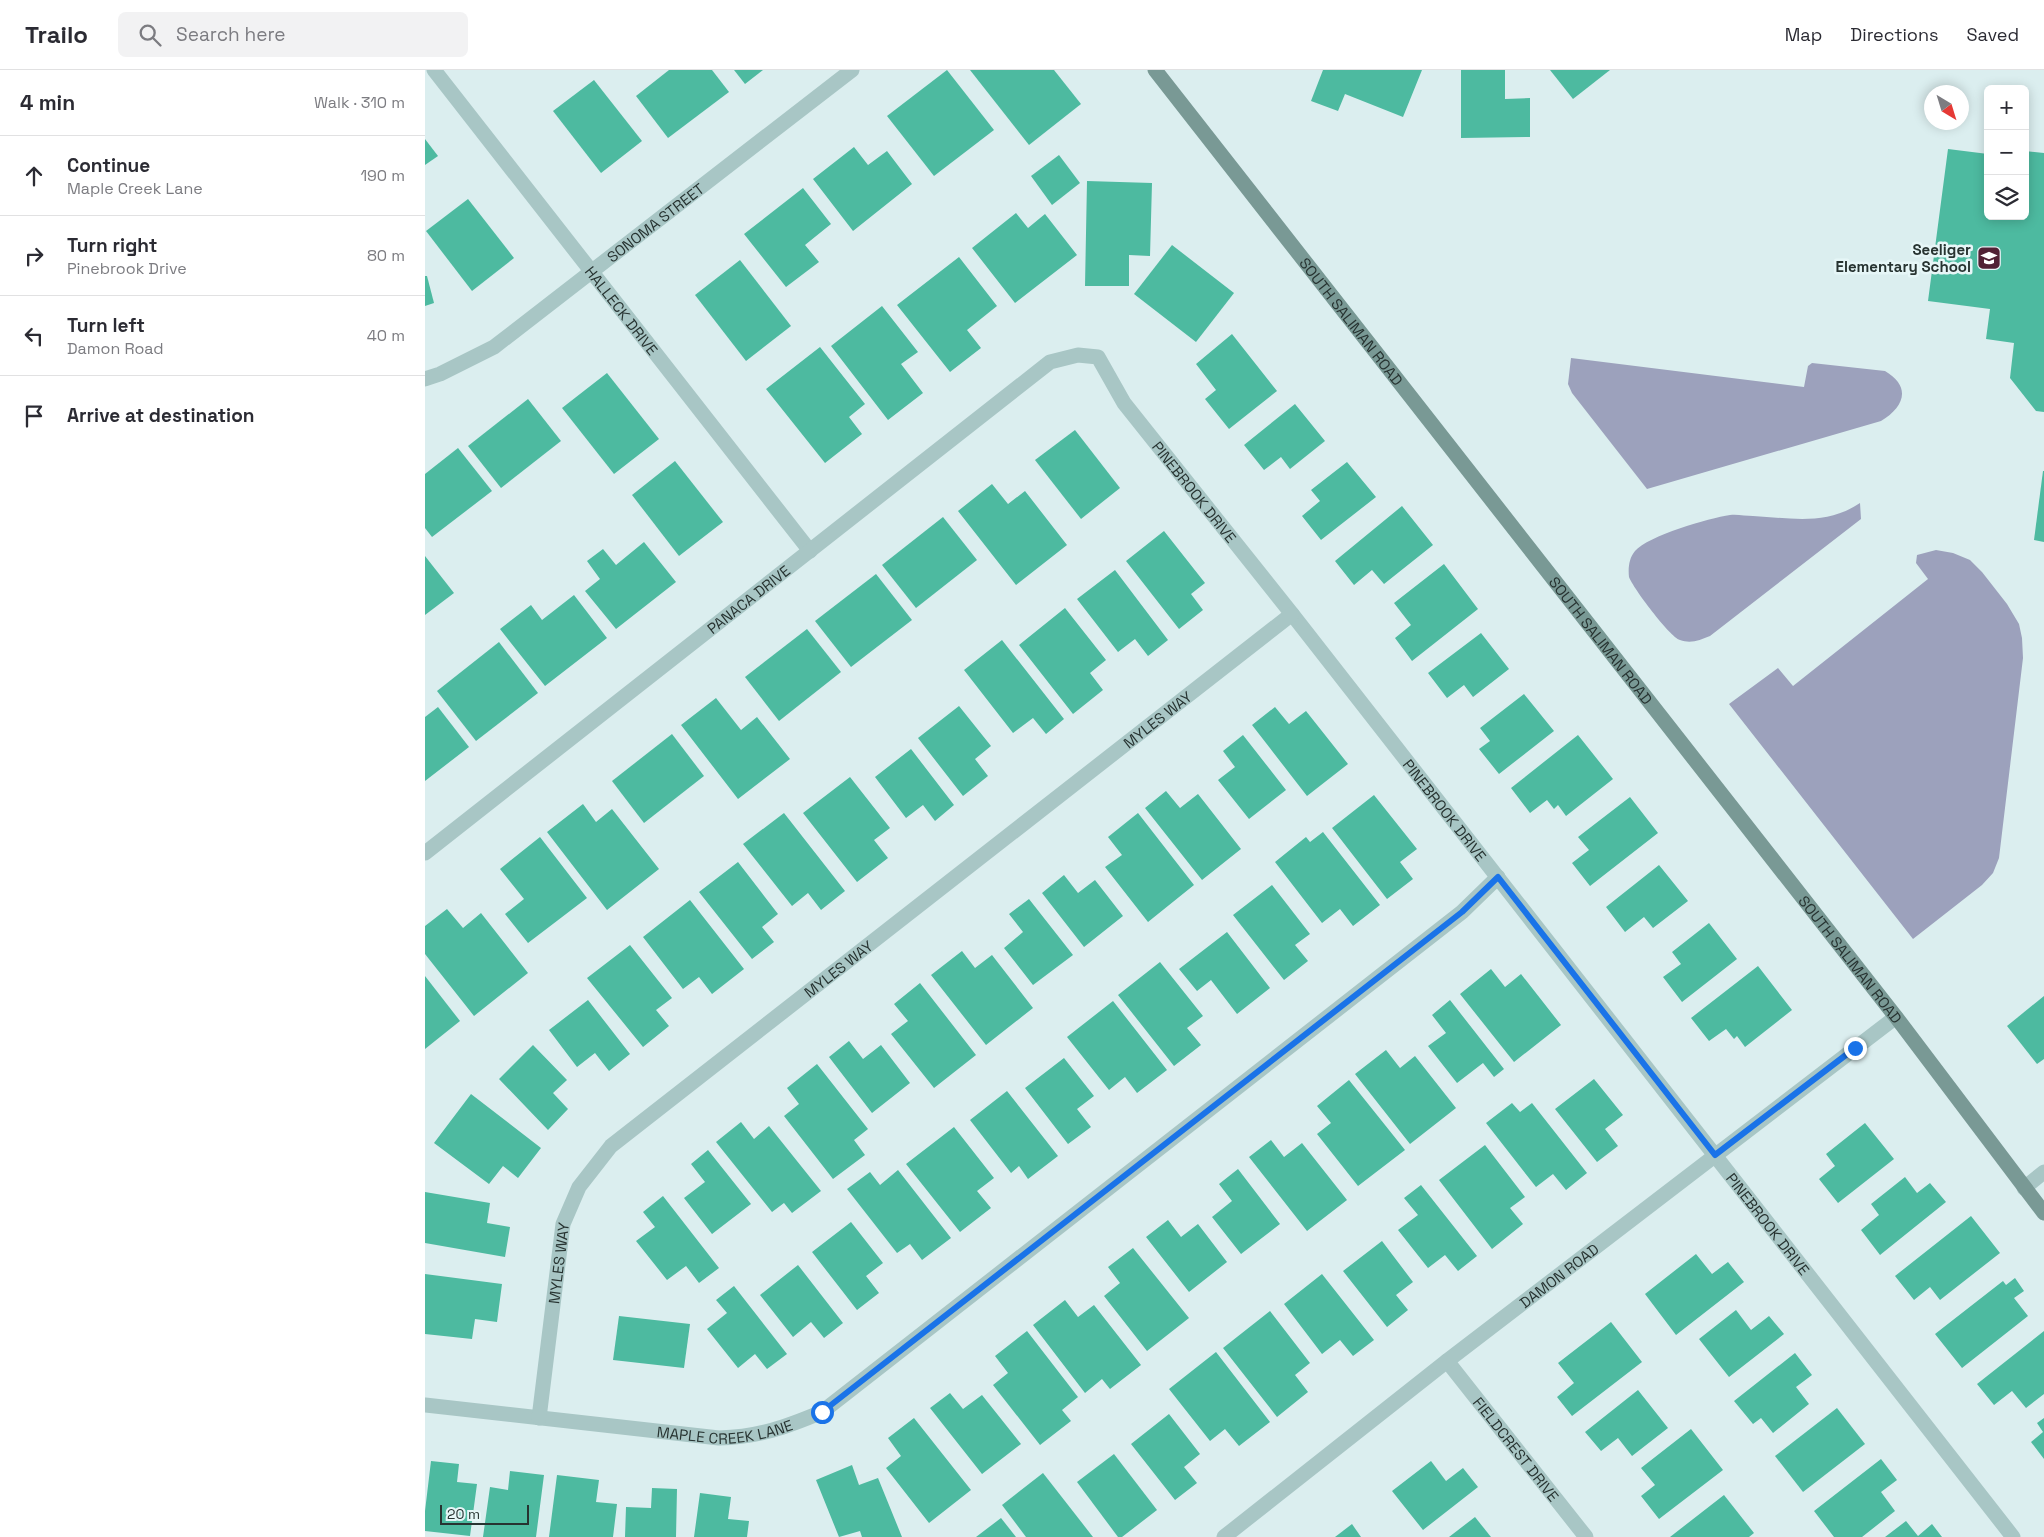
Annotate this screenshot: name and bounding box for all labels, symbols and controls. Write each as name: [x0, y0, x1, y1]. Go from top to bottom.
search box: [118, 12, 468, 57]
text: Trailo: [25, 19, 88, 50]
icon: search: [136, 21, 164, 49]
text: Search here: [176, 22, 286, 47]
text: Map: [1785, 23, 1822, 46]
text: Directions: [1850, 23, 1939, 46]
text: Saved: [1967, 23, 2019, 46]
north arrow: [1924, 85, 1969, 130]
map controls: [1984, 85, 2029, 220]
button: +: [1984, 85, 2029, 130]
text: 4 min: [20, 89, 75, 116]
text: Walk · 310 m: [314, 92, 405, 113]
button: −: [1984, 130, 2029, 175]
text: Continue: [67, 153, 150, 178]
icon: ahead: [20, 162, 48, 190]
text: 190 m: [360, 165, 405, 186]
button: layers: [1984, 175, 2029, 220]
text: Maple Creek Lane: [67, 178, 203, 199]
street label: SONOMA STREET: [603, 179, 708, 266]
text: Turn right: [67, 233, 157, 258]
place label: Seeliger Elementary School: [1836, 240, 1971, 276]
icon: right: [20, 242, 48, 270]
text: 80 m: [367, 245, 405, 266]
school or university icon: Seeliger Elementary School: [1976, 245, 2002, 271]
street label: SOUTH SALIMAN ROAD: [1296, 253, 1408, 389]
text: Pinebrook Drive: [67, 258, 187, 279]
street label: HALLECK DRIVE: [581, 262, 662, 359]
text: Turn left: [67, 313, 145, 338]
icon: left: [20, 322, 48, 350]
text: 40 m: [367, 325, 405, 346]
text: Damon Road: [67, 338, 164, 359]
icon: arrive: [20, 402, 48, 430]
text: Arrive at destination: [67, 403, 255, 428]
street label: PINEBROOK DRIVE: [1148, 437, 1241, 546]
street label: PANACA DRIVE: [703, 561, 794, 638]
street label: SOUTH SALIMAN ROAD: [1545, 572, 1657, 708]
street label: MYLES WAY: [1119, 687, 1195, 752]
street label: PINEBROOK DRIVE: [1399, 755, 1491, 865]
street label: SOUTH SALIMAN ROAD: [1795, 891, 1907, 1027]
street label: MYLES WAY: [800, 936, 876, 1001]
route end: [1844, 1037, 1867, 1060]
street label: PINEBROOK DRIVE: [1722, 1169, 1814, 1279]
street label: MYLES WAY: [544, 1221, 573, 1305]
street label: DAMON ROAD: [1515, 1239, 1602, 1312]
street label: FIELDCREST DRIVE: [1469, 1393, 1563, 1505]
route start: [811, 1401, 834, 1424]
street label: MAPLE CREEK LANE: [656, 1415, 795, 1448]
scale bar: [440, 1502, 529, 1525]
text: 20 m: [447, 1505, 480, 1523]

